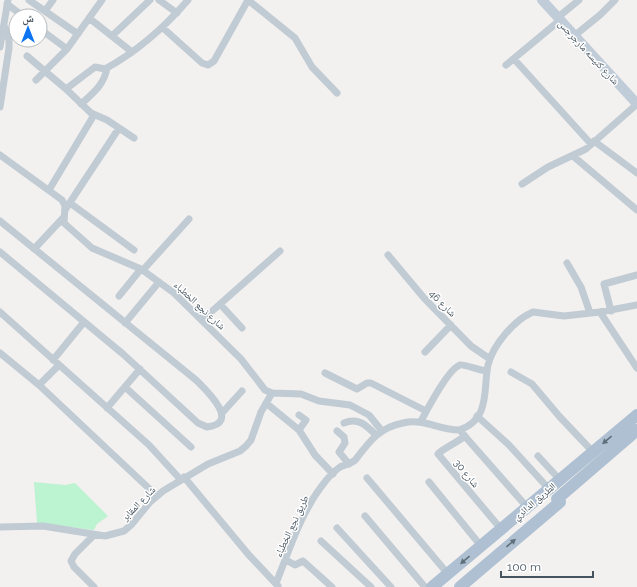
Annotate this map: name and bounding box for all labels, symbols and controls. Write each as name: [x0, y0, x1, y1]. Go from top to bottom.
north arrow: [8, 8, 48, 48]
text: ش: [22, 12, 34, 26]
street label: شارع كنيسه مارجرجس: [555, 18, 622, 88]
street label: شارع نجع الخطباء: [171, 279, 228, 333]
street label: شارع 46: [426, 288, 459, 320]
one-way arrow: [601, 436, 612, 445]
street label: شارع 30: [451, 457, 482, 490]
street label: الطريق الدائري: [511, 481, 559, 524]
street label: شارع المقابر: [119, 484, 158, 524]
street label: طريق نجع الخطباء: [272, 493, 312, 559]
one-way arrow: [506, 539, 516, 548]
scale bar: [501, 553, 593, 579]
one-way arrow: [459, 555, 470, 564]
text: 100 m: [507, 560, 541, 574]

